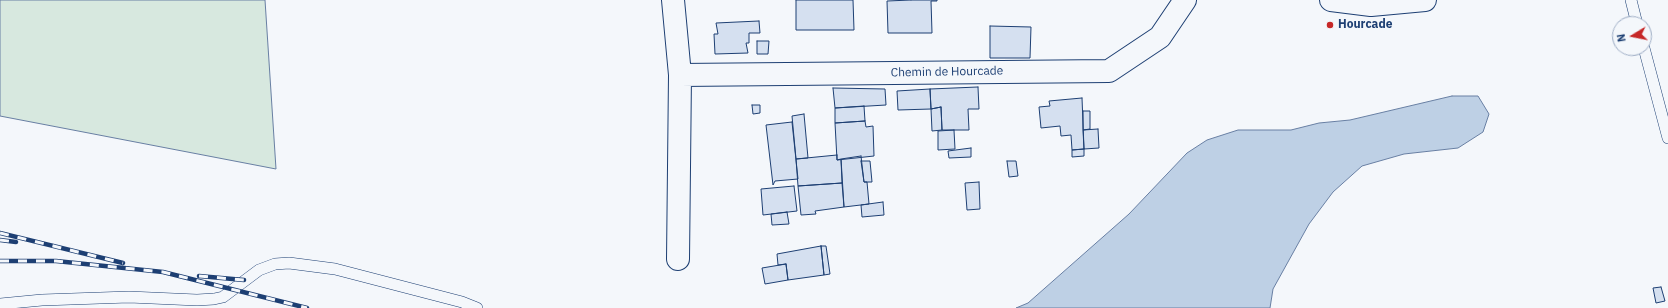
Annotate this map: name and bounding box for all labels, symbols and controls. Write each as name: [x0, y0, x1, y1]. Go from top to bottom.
north arrow: [1612, 16, 1652, 56]
place label: Hourcade: [1338, 18, 1392, 32]
marker: Hourcade: [1325, 20, 1335, 30]
text: N: [1614, 33, 1629, 43]
street label: Chemin de Hourcade: [891, 64, 1003, 80]

